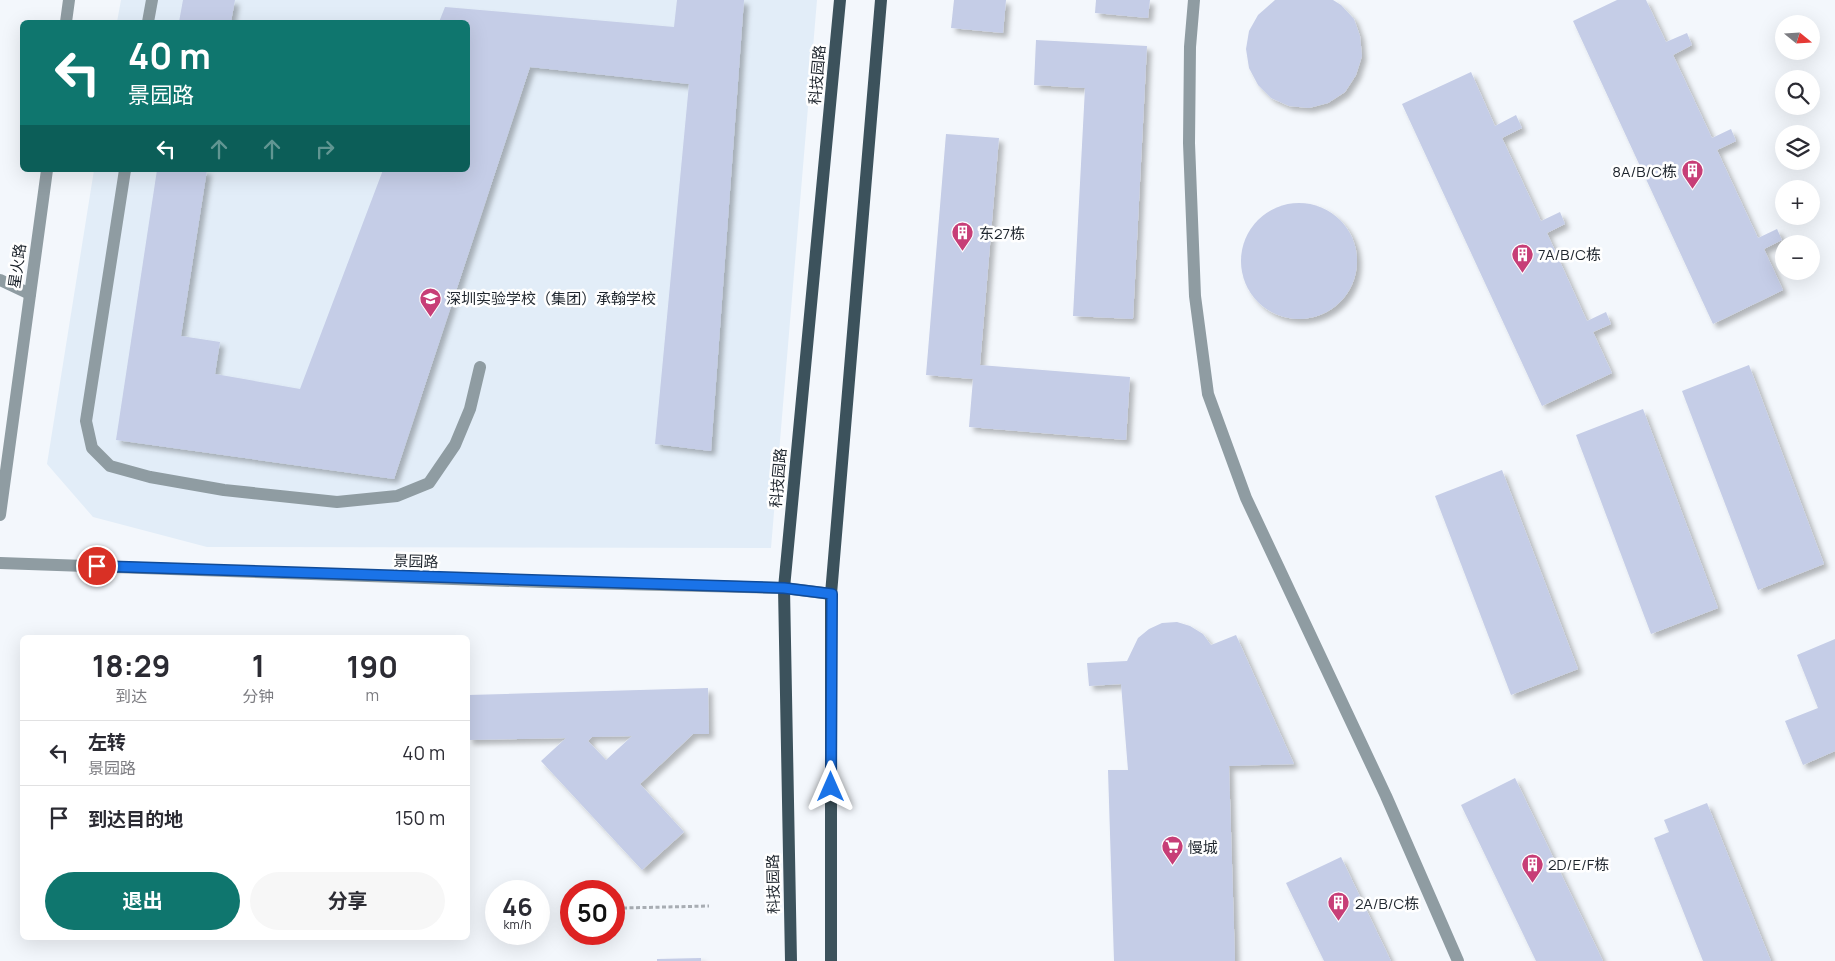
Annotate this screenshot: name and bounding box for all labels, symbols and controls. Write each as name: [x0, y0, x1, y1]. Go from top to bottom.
north arrow: [1775, 15, 1820, 60]
map controls: [1775, 15, 1820, 280]
text: 40 m: [128, 32, 211, 80]
icon: left: [45, 40, 110, 105]
street label: 科技园路: [804, 44, 830, 106]
button: search: [1775, 70, 1820, 115]
text: 景园路: [128, 80, 194, 110]
button: layers: [1775, 125, 1820, 170]
icon: left: [152, 135, 180, 163]
icon: ahead: [205, 135, 233, 163]
icon: ahead: [258, 135, 286, 163]
icon: right: [311, 135, 339, 163]
building icon: 8A/B/C栋: [1681, 159, 1705, 190]
place label: 8A/B/C栋: [1612, 161, 1677, 182]
button: +: [1775, 180, 1820, 225]
building icon: 东27栋: [951, 221, 975, 252]
place label: 东27栋: [979, 223, 1025, 244]
button: −: [1775, 235, 1820, 280]
street label: 星火路: [3, 242, 31, 290]
building icon: 7A/B/C栋: [1510, 242, 1534, 273]
place label: 7A/B/C栋: [1538, 244, 1601, 265]
school or university icon: 深圳实验学校（集团）承翰学校: [418, 286, 442, 317]
place label: 深圳实验学校（集团）承翰学校: [446, 288, 656, 309]
street label: 科技园路: [765, 447, 791, 509]
pin: [76, 545, 118, 587]
street label: 景园路: [393, 550, 439, 572]
icon: arrive: [83, 552, 111, 580]
text: 18:29: [92, 645, 170, 686]
text: 1: [252, 645, 265, 686]
text: 190: [346, 646, 398, 687]
text: m: [365, 684, 379, 706]
text: 到达: [115, 685, 147, 707]
text: 分钟: [242, 685, 274, 707]
text: 左转: [88, 729, 126, 755]
icon: left: [45, 739, 73, 767]
text: 40 m: [402, 740, 445, 766]
text: 景园路: [88, 757, 136, 779]
position arrow: [804, 760, 856, 812]
icon: arrive: [45, 804, 73, 832]
text: 150 m: [395, 805, 445, 831]
text: 到达目的地: [88, 806, 183, 832]
supermarket icon: 慢城: [1160, 835, 1184, 866]
place label: 慢城: [1188, 837, 1218, 858]
building icon: 2D/E/F栋: [1520, 852, 1544, 883]
street label: 科技园路: [762, 854, 784, 914]
place label: 2D/E/F栋: [1548, 854, 1609, 875]
button: 退出: [45, 872, 240, 930]
button: 分享: [250, 872, 445, 930]
speed limit sign: 50: [560, 880, 625, 945]
text: 46: [502, 889, 533, 924]
building icon: 2A/B/C栋: [1327, 891, 1351, 922]
place label: 2A/B/C栋: [1355, 893, 1419, 914]
text: km/h: [504, 916, 531, 933]

